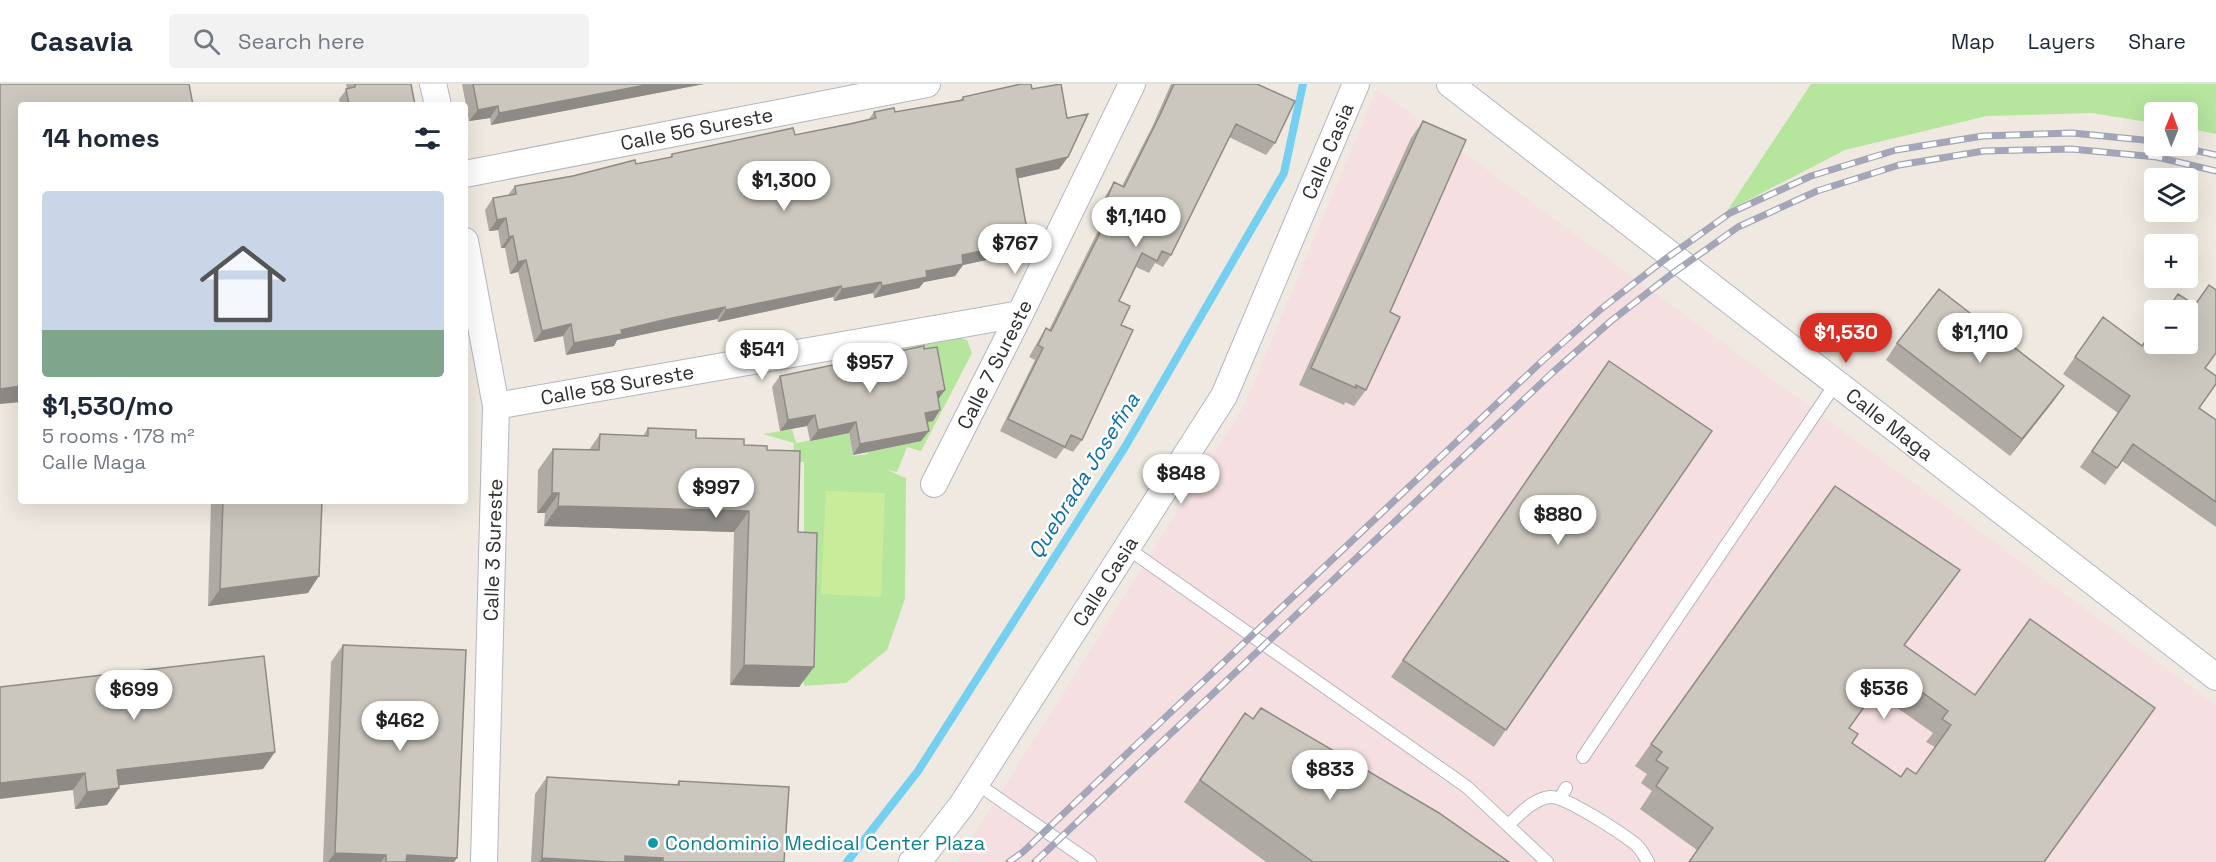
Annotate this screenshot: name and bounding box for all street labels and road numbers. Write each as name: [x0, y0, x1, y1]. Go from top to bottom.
street label: Calle Casia: [1296, 99, 1359, 203]
street label: Calle 56 Sureste: [618, 101, 775, 156]
street label: Calle 7 Sureste: [951, 295, 1038, 434]
street label: Calle 58 Sureste: [538, 358, 696, 411]
street label: Calle Maga: [1841, 382, 1939, 466]
street label: Calle 3 Sureste: [478, 478, 508, 622]
street label: Calle Casia: [1067, 531, 1144, 631]

